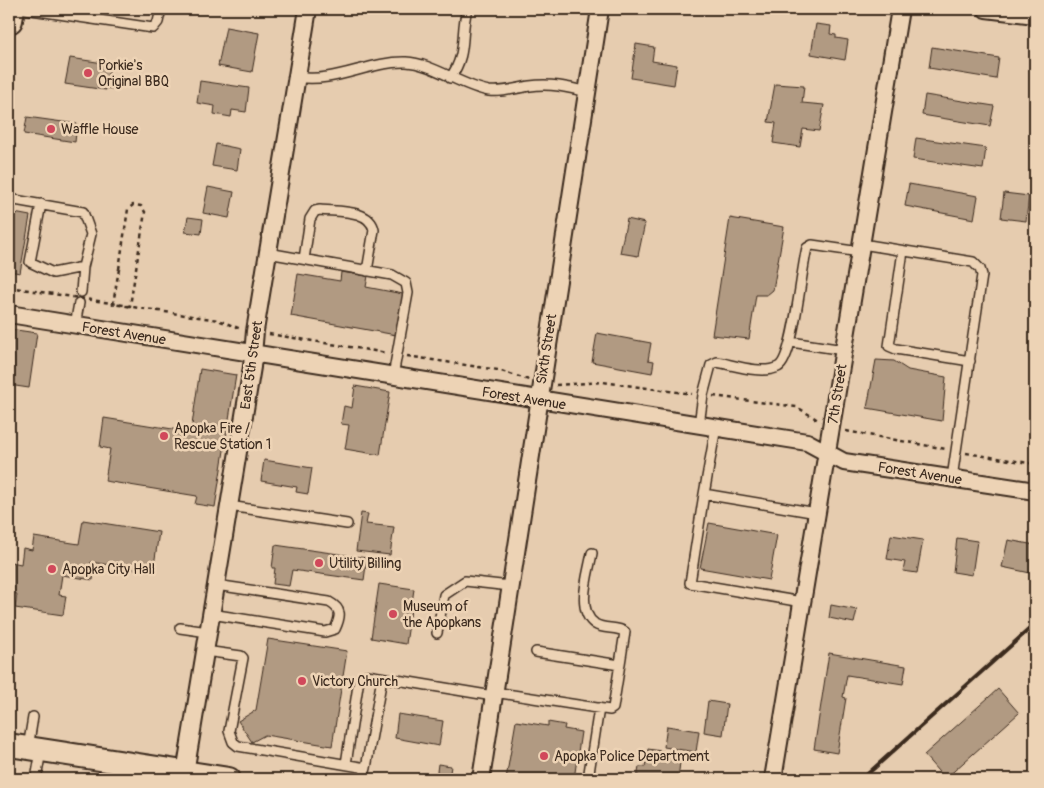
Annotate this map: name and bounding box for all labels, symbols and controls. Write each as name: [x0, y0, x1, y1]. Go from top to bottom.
place label: Porkie's Original BBQ: [98, 57, 169, 90]
marker: Porkie's Original BBQ: [82, 67, 94, 79]
place label: Waffle House: [61, 121, 139, 138]
marker: Waffle House: [45, 123, 57, 135]
street label: Sixth Street: [533, 312, 560, 385]
street label: Forest Avenue: [81, 318, 167, 349]
street label: East 5th Street: [237, 319, 266, 411]
street label: 7th Street: [824, 362, 851, 425]
street label: Forest Avenue: [481, 383, 567, 414]
place label: Apopka Fire / Rescue Station 1: [174, 420, 271, 453]
marker: Apopka Fire / Rescue Station 1: [158, 430, 170, 442]
street label: Forest Avenue: [877, 458, 963, 489]
place label: Utility Billing: [329, 555, 401, 572]
marker: Utility Billing: [313, 557, 325, 569]
place label: Apopka City Hall: [62, 561, 155, 578]
marker: Apopka City Hall: [46, 563, 58, 575]
place label: Museum of the Apopkans: [402, 598, 482, 631]
marker: Museum of the Apopkans: [387, 608, 399, 620]
place label: Victory Church: [312, 673, 398, 690]
marker: Victory Church: [296, 675, 308, 687]
place label: Apopka Police Department: [554, 748, 710, 765]
marker: Apopka Police Department: [538, 750, 550, 762]

